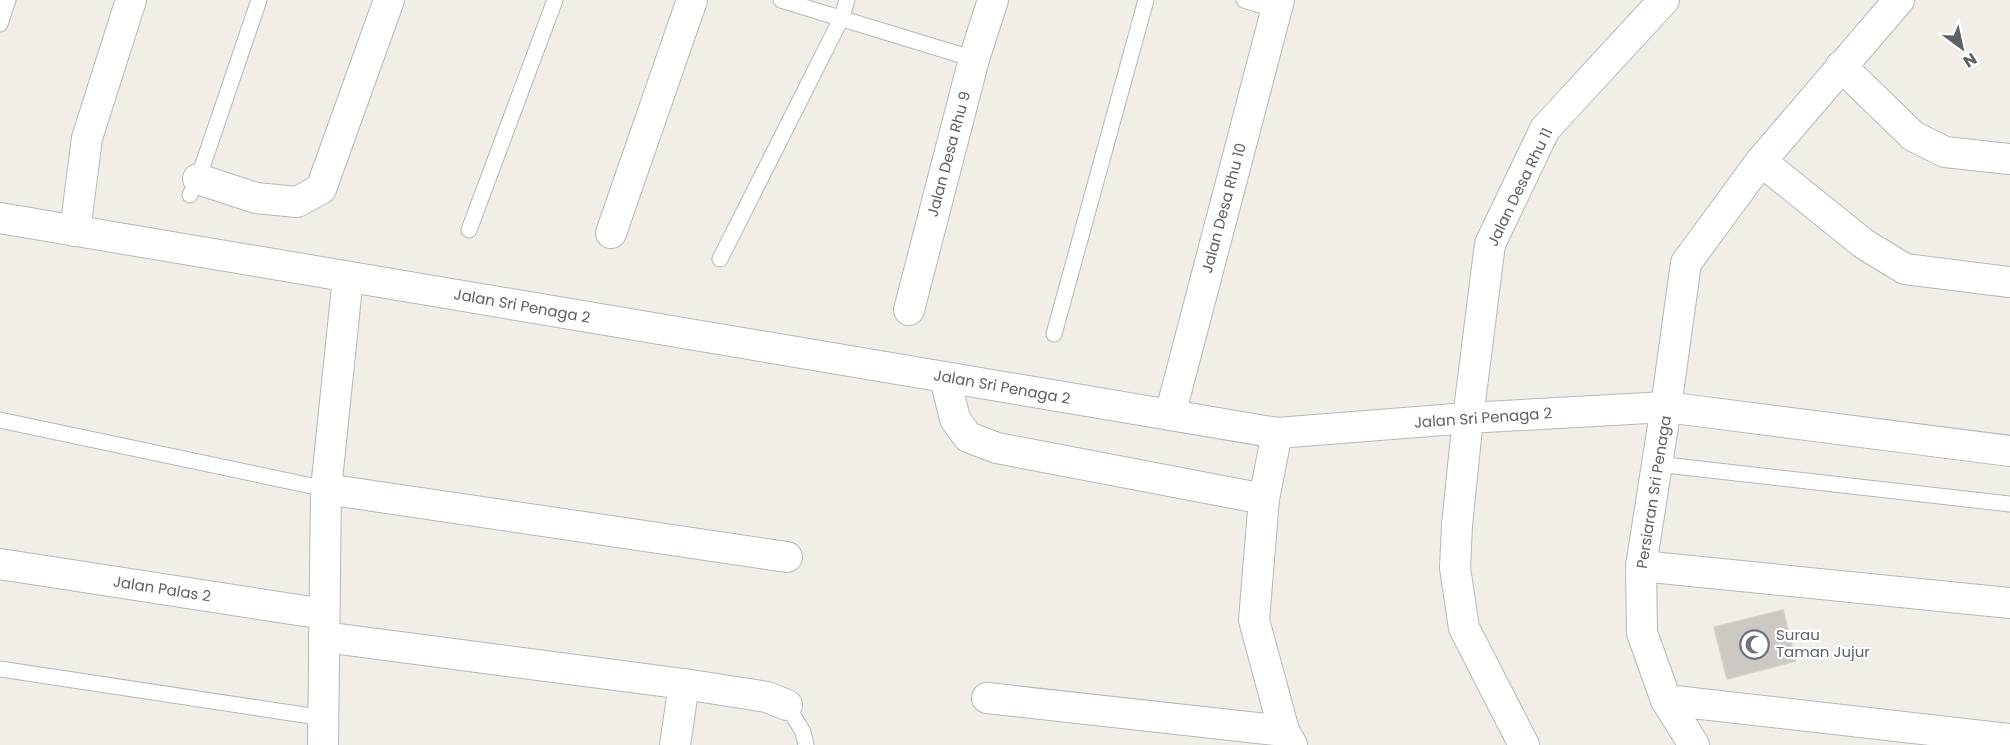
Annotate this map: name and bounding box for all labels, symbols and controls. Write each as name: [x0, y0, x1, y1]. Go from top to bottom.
north arrow: [1932, 18, 1992, 78]
text: N: [1959, 47, 1981, 73]
street label: Jalan Desa Rhu 9: [922, 89, 975, 219]
street label: Jalan Desa Rhu 11: [1482, 124, 1557, 250]
street label: Jalan Desa Rhu 10: [1196, 140, 1251, 275]
street label: Jalan Sri Penaga 2: [452, 283, 592, 328]
street label: Jalan Sri Penaga 2: [932, 364, 1072, 409]
street label: Jalan Sri Penaga 2: [1413, 402, 1553, 433]
street label: Persiaran Sri Penaga: [1631, 414, 1676, 570]
street label: Jalan Palas 2: [112, 570, 212, 607]
place label: Surau Taman Jujur: [1776, 624, 1870, 662]
mosque icon: Surau Taman Jujur: [1739, 628, 1771, 660]

